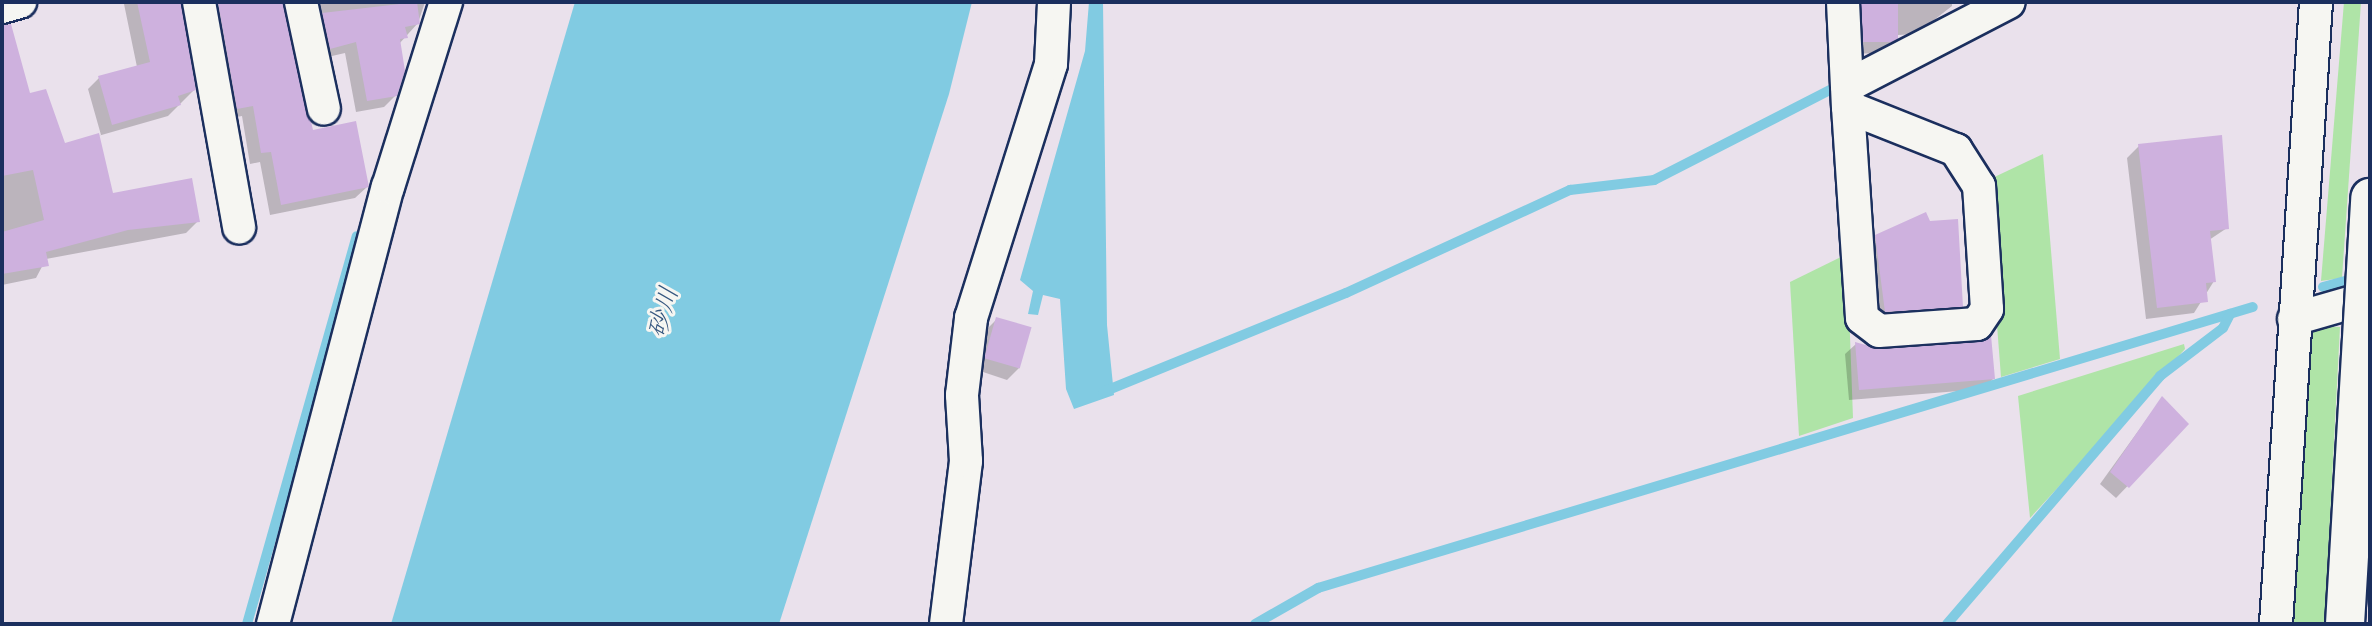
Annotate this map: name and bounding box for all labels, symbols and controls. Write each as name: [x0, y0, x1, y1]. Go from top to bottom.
water label: 砂川: [644, 284, 688, 342]

